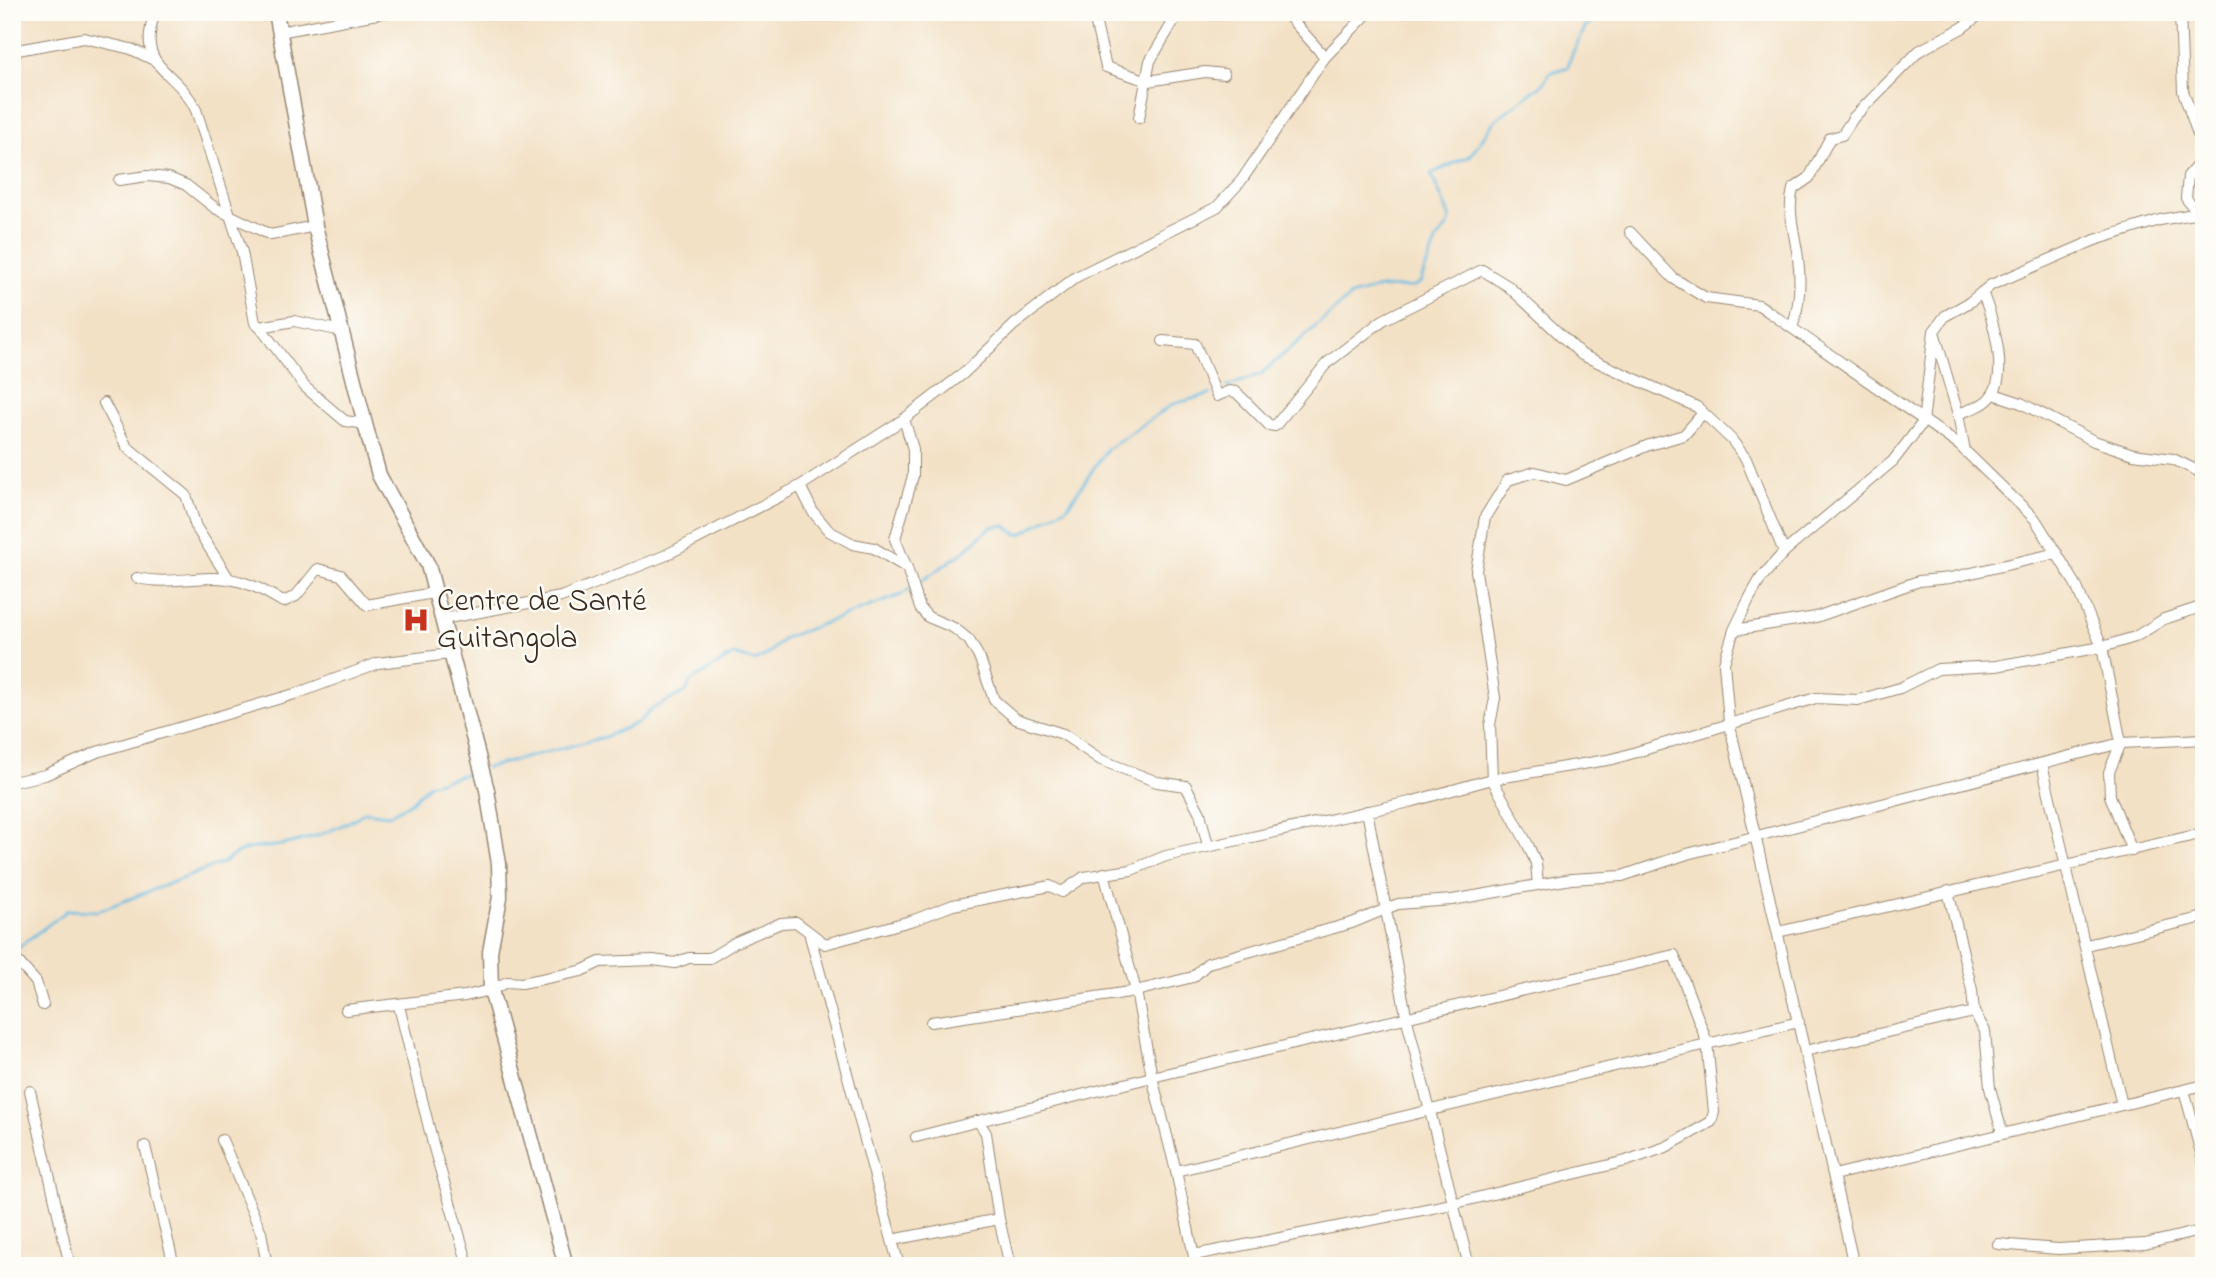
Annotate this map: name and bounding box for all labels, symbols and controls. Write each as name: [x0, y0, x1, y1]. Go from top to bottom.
place label: Centre de Santé Guitangola: [437, 579, 647, 663]
hospital icon: Centre de Santé Guitangola: [401, 605, 431, 635]

